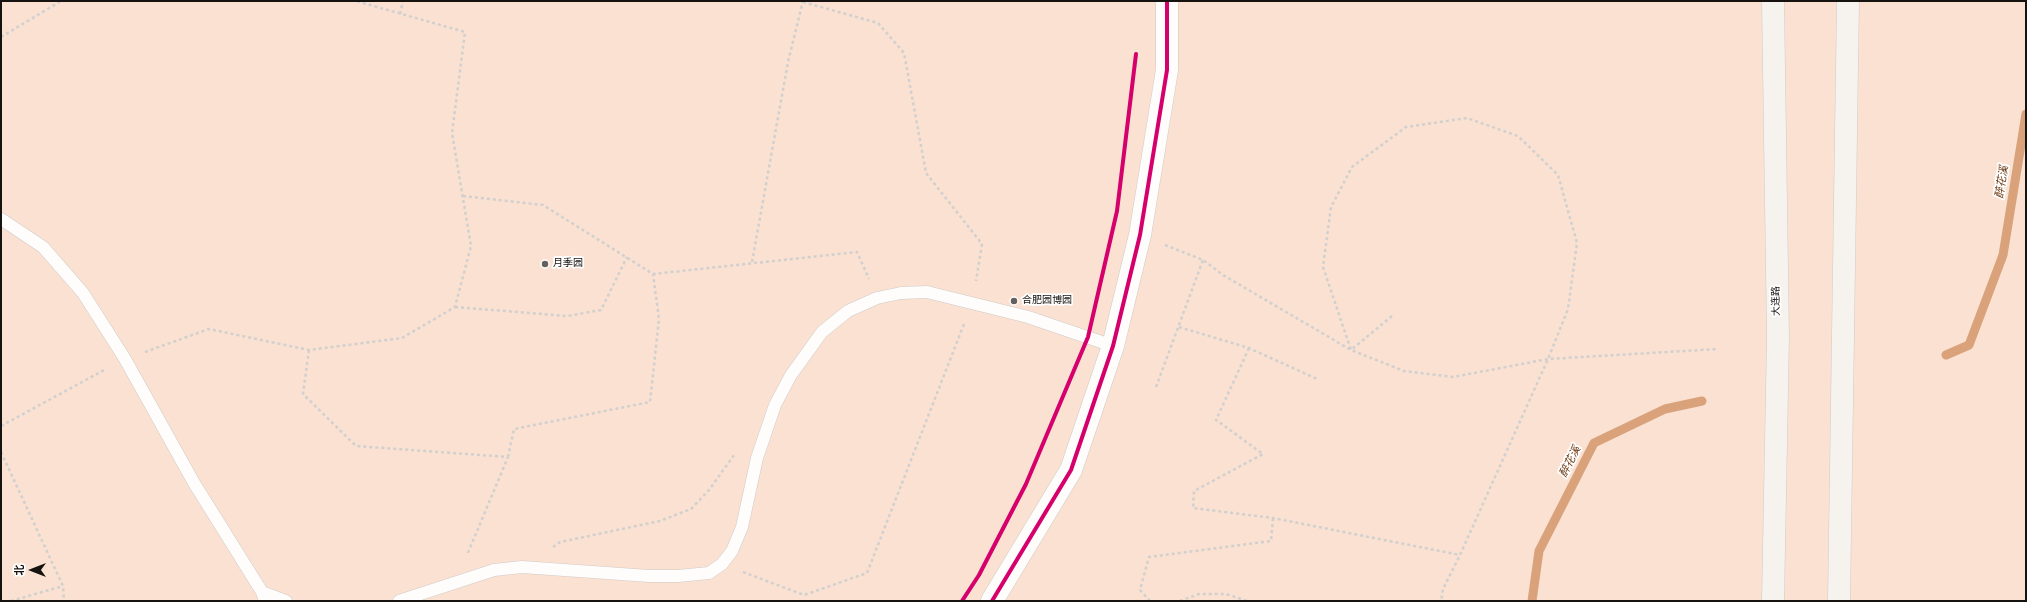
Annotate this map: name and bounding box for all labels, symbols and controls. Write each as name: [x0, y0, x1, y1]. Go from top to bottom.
water label: 醉花溪: [1994, 165, 2012, 199]
place label: 月季园: [553, 258, 583, 270]
marker: 月季园: [540, 259, 550, 269]
street label: 大连路: [1771, 286, 1783, 316]
place label: 合肥园博园: [1022, 295, 1072, 307]
marker: 合肥园博园: [1009, 296, 1019, 306]
water label: 醉花溪: [1558, 444, 1584, 480]
north arrow: [12, 550, 52, 590]
text: 北: [13, 565, 27, 576]

